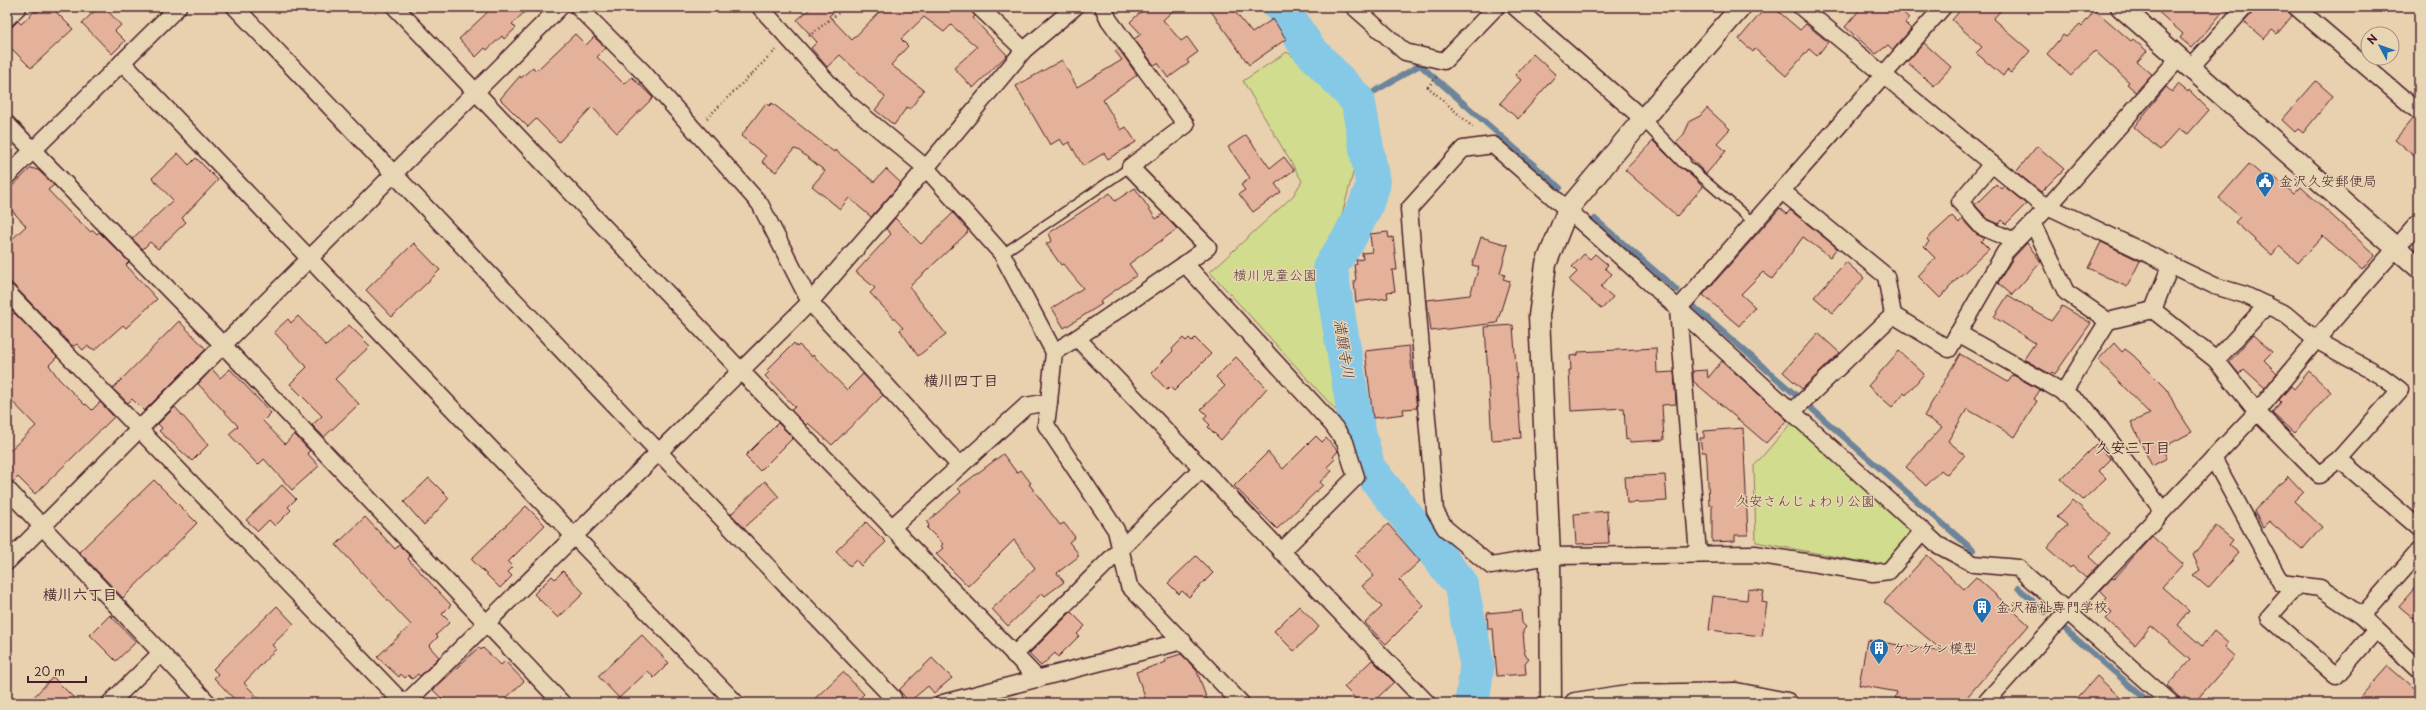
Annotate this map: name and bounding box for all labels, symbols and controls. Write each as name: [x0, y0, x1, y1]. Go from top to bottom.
north arrow: [2360, 26, 2400, 66]
text: N: [2363, 30, 2382, 48]
public building icon: 金沢久安郵便局: [2254, 170, 2276, 198]
place label: 金沢久安郵便局: [2279, 170, 2377, 191]
park label: 横川児童公園: [1233, 264, 1317, 285]
water label: 満願寺川: [1329, 317, 1362, 380]
district label: 横川四丁目: [923, 368, 999, 391]
district label: 久安三丁目: [2095, 435, 2171, 458]
park label: 久安さんじょわり公園: [1735, 490, 1875, 511]
district label: 横川六丁目: [42, 582, 118, 605]
building icon: 金沢福祉専門学校: [1971, 596, 1993, 624]
place label: 金沢福祉専門学校: [1996, 596, 2108, 617]
building icon: ケンケン模型: [1868, 637, 1890, 665]
place label: ケンケン模型: [1893, 637, 1977, 658]
scale bar: [28, 658, 86, 684]
text: 20 m: [34, 662, 65, 680]

